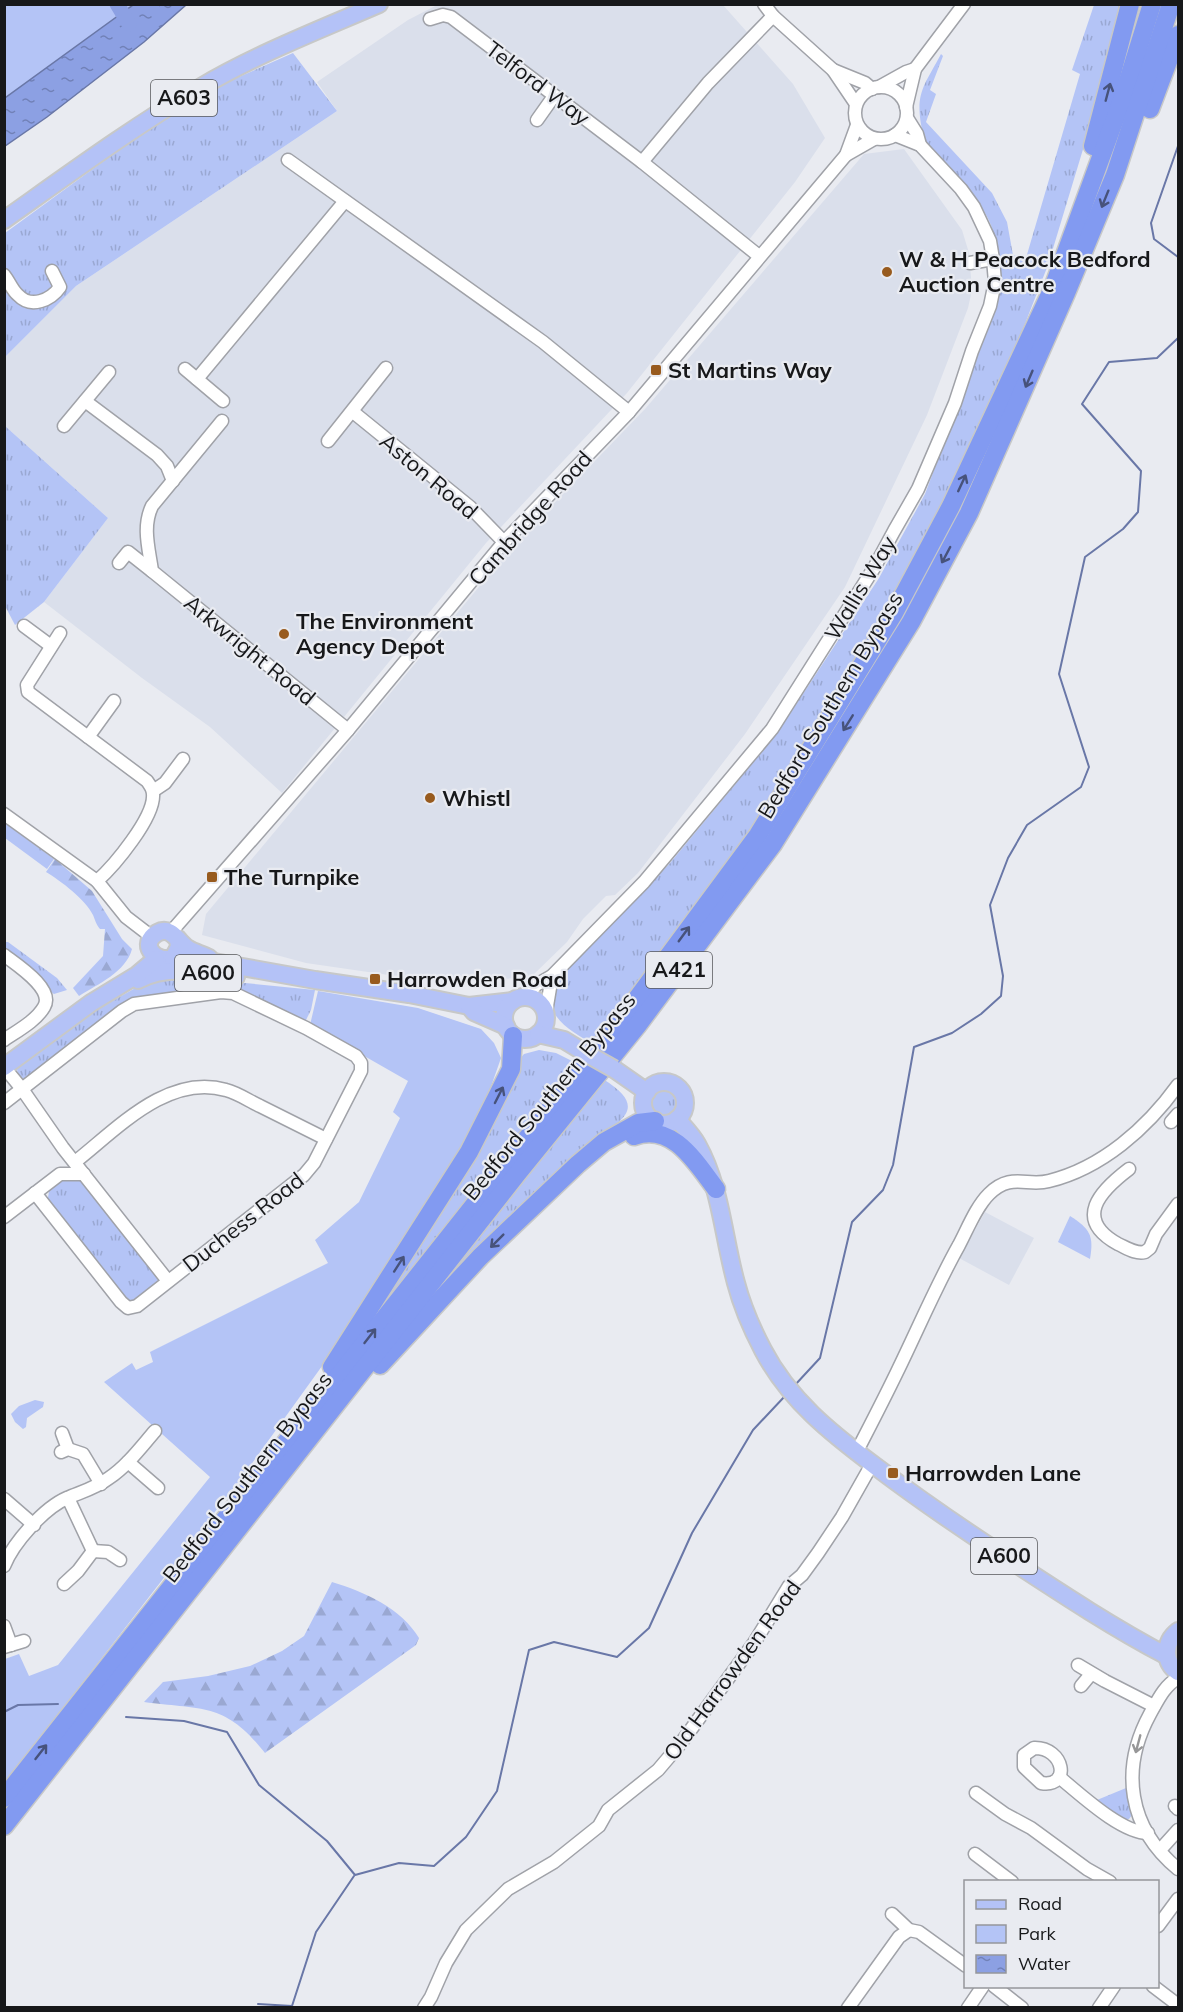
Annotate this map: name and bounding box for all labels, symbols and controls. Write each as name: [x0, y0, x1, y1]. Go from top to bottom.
street label: Telford Way: [480, 35, 596, 131]
road number: A603: [151, 80, 217, 116]
one-way arrow: [1103, 83, 1115, 102]
one-way arrow: [1099, 189, 1110, 208]
place label: W & H Peacock Bedford Auction Centre: [899, 245, 1151, 298]
marker: W & H Peacock Bedford Auction Centre: [880, 265, 894, 279]
place label: St Martins Way: [668, 356, 832, 384]
marker: St Martins Way: [649, 363, 663, 377]
one-way arrow: [1023, 369, 1034, 387]
street label: Aston Road: [374, 427, 484, 525]
street label: Cambridge Road: [462, 445, 598, 591]
one-way arrow: [957, 474, 969, 492]
street label: Wallis Way: [818, 530, 902, 645]
one-way arrow: [940, 546, 952, 563]
street label: Bedford Southern Bypass: [751, 587, 909, 823]
street label: Arkwright Road: [179, 588, 321, 712]
place label: The Environment Agency Depot: [296, 607, 473, 660]
marker: The Environment Agency Depot: [277, 627, 291, 641]
one-way arrow: [841, 714, 853, 731]
place label: Whistl: [442, 784, 511, 812]
marker: Whistl: [423, 791, 437, 805]
place label: The Turnpike: [224, 863, 359, 891]
marker: The Turnpike: [205, 870, 219, 884]
one-way arrow: [678, 927, 691, 943]
road number: A421: [646, 952, 712, 988]
road number: A600: [175, 955, 241, 991]
place label: Harrowden Road: [387, 965, 567, 993]
marker: Harrowden Road: [368, 972, 382, 986]
street label: Bedford Southern Bypass: [456, 986, 642, 1206]
one-way arrow: [494, 1087, 505, 1105]
street label: Duchess Road: [177, 1166, 309, 1278]
one-way arrow: [490, 1233, 505, 1248]
one-way arrow: [393, 1256, 405, 1272]
one-way arrow: [363, 1328, 376, 1344]
street label: Bedford Southern Bypass: [156, 1366, 338, 1588]
place label: Harrowden Lane: [905, 1459, 1081, 1487]
marker: Harrowden Lane: [886, 1466, 900, 1480]
road number: A600: [971, 1538, 1037, 1574]
street label: Old Harrowden Road: [657, 1574, 807, 1766]
one-way arrow: [1132, 1734, 1143, 1753]
one-way arrow: [34, 1744, 47, 1760]
legend: [964, 1880, 1159, 1988]
text: Road: [1018, 1892, 1062, 1915]
text: Park: [1018, 1922, 1057, 1945]
text: Water: [1018, 1952, 1071, 1975]

